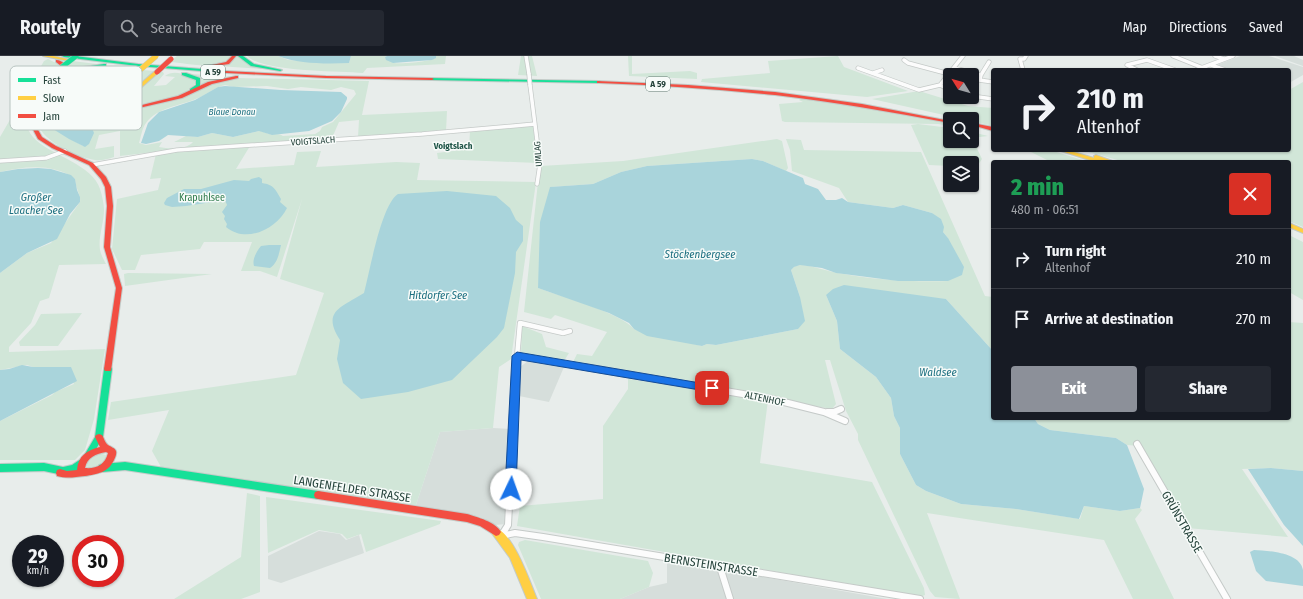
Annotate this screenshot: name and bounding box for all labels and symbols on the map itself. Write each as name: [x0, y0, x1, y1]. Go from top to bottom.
road number: A 59: [201, 65, 225, 79]
legend: [10, 66, 142, 130]
north arrow: [943, 68, 979, 104]
text: Fast: [43, 74, 61, 87]
road number: A 59: [646, 77, 670, 91]
text: Slow: [43, 92, 64, 105]
water label: Blaue Donau: [209, 107, 256, 117]
text: Jam: [43, 110, 60, 123]
street label: VOIGTSLACH: [290, 134, 336, 148]
district label: Voigtslach: [433, 141, 473, 151]
street label: UMLAG: [532, 141, 544, 167]
water label: Großer Laacher See: [9, 191, 63, 217]
park label: Krapuhlsee: [179, 192, 225, 204]
water label: Stöckenbergsee: [664, 248, 735, 261]
water label: Hitdorfer See: [409, 289, 467, 302]
water label: Waldsee: [919, 366, 957, 379]
pin: [695, 371, 729, 405]
street label: ALTENHOF: [744, 389, 787, 409]
position arrow: [490, 468, 532, 510]
street label: LANGENFELDER STRASSE: [292, 473, 412, 505]
street label: GRÜNSTRASSE: [1159, 488, 1207, 556]
speed limit sign: 30: [72, 535, 124, 587]
street label: BERNSTEINSTRASSE: [663, 551, 759, 579]

